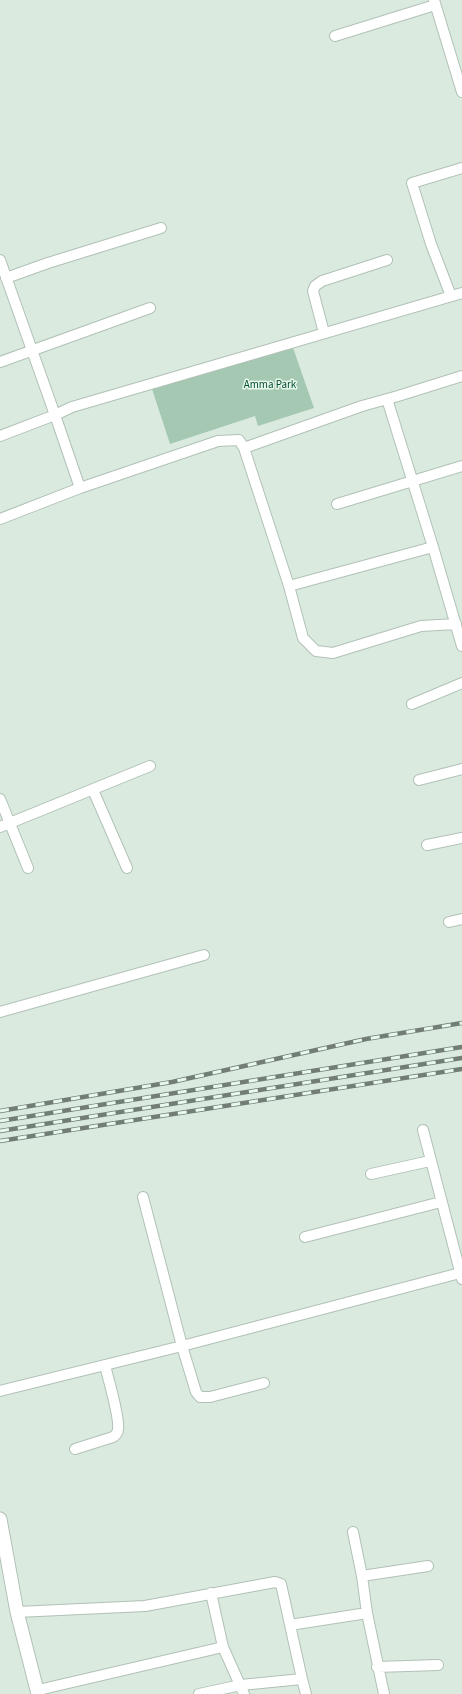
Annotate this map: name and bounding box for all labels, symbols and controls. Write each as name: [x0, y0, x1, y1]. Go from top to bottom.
park label: Amma Park: [244, 379, 296, 393]

